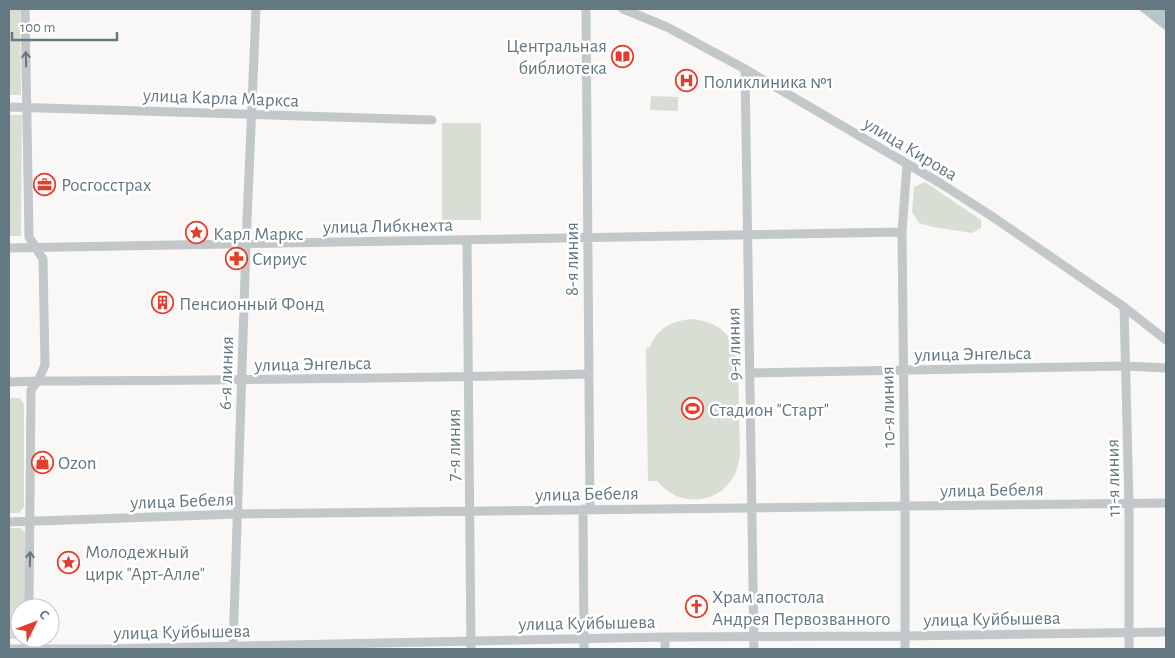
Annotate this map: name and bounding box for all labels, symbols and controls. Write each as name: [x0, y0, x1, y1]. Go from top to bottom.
scale bar: [12, 10, 118, 42]
text: 100 m: [20, 20, 55, 35]
place label: Центральная библиотека: [506, 37, 607, 78]
library icon: Центральная библиотека: [611, 44, 635, 68]
one-way arrow: [21, 51, 31, 68]
hospital icon: Поликлиника №1: [675, 69, 699, 93]
place label: Поликлиника №1: [703, 73, 833, 92]
street label: улица Карла Маркса: [142, 86, 300, 111]
street label: улица Кирова: [859, 113, 961, 185]
office icon: Росгосстрах: [33, 172, 57, 196]
place label: Росгосстрах: [61, 176, 151, 195]
street label: улица Либкнехта: [322, 216, 454, 237]
place icon: Карл Маркс: [185, 221, 209, 245]
street label: 8-я линия: [563, 222, 582, 296]
place label: Карл Маркс: [213, 225, 304, 244]
pharmacy icon: Сириус: [224, 246, 248, 270]
place label: Сириус: [252, 250, 307, 269]
building icon: Пенсионный Фонд: [151, 291, 175, 315]
place label: Пенсионный Фонд: [179, 295, 324, 314]
street label: 9-я линия: [724, 307, 745, 381]
street label: 6-я линия: [216, 336, 237, 410]
street label: улица Энгельса: [913, 344, 1032, 365]
street label: улица Энгельса: [253, 354, 372, 375]
street label: 10-я линия: [878, 366, 899, 448]
sports icon: Стадион "Старт": [681, 397, 705, 421]
place label: Стадион "Старт": [709, 401, 829, 420]
street label: 7-я линия: [445, 409, 464, 481]
street label: 11-я линия: [1103, 439, 1124, 517]
shop icon: Ozon: [30, 450, 54, 474]
place label: Ozon: [58, 454, 97, 473]
street label: улица Бебеля: [939, 480, 1044, 501]
street label: улица Бебеля: [534, 484, 639, 505]
street label: улица Бебеля: [129, 490, 234, 513]
place label: Молодежный цирк "Арт-Алле": [85, 543, 205, 584]
place icon: Молодежный цирк "Арт-Алле": [57, 550, 81, 574]
one-way arrow: [25, 552, 34, 568]
place label: Храм апостола Андрея Первозванного: [712, 588, 890, 629]
church icon: Храм апостола Андрея Первозванного: [684, 595, 708, 619]
north arrow: [10, 598, 60, 648]
text: С: [36, 607, 52, 623]
street label: улица Куйбышева: [922, 609, 1061, 630]
street label: улица Куйбышева: [517, 613, 656, 634]
street label: улица Куйбышева: [112, 622, 251, 643]

